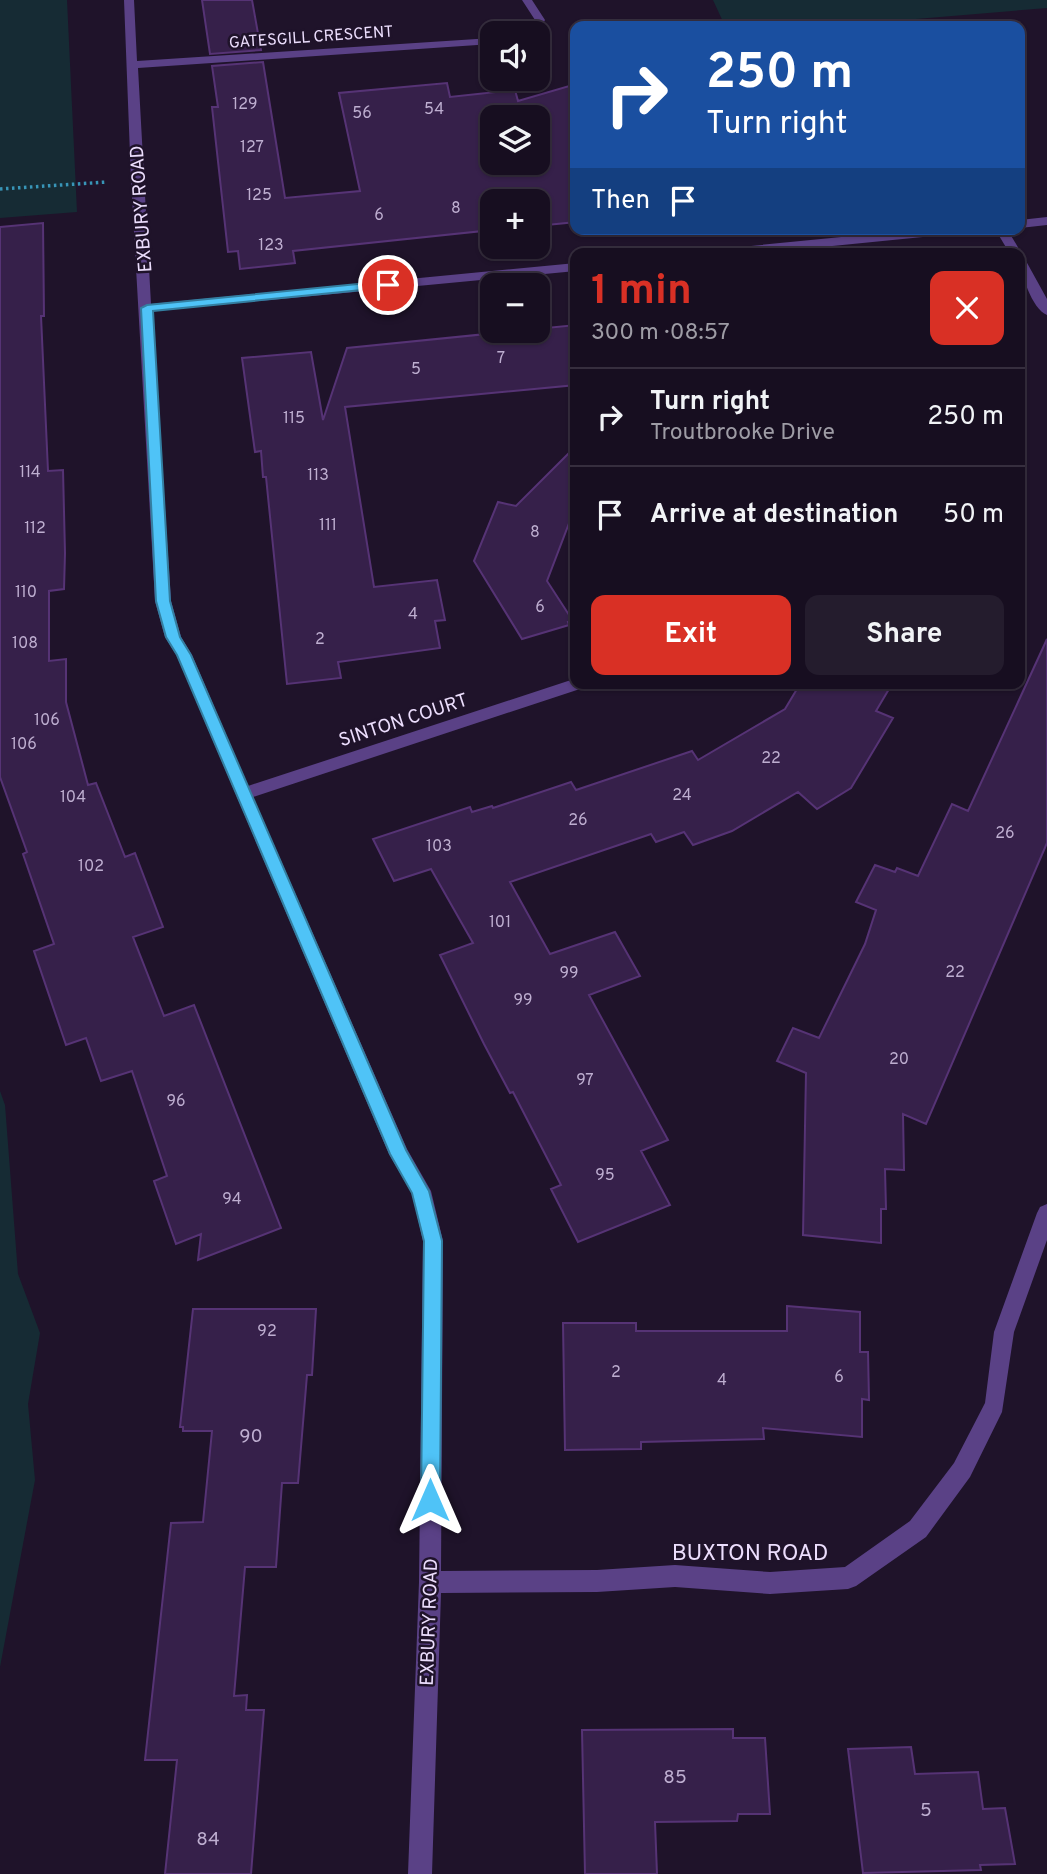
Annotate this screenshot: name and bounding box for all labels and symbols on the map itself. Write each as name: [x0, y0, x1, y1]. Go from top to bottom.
street label: GATESGILL CRESCENT: [228, 22, 394, 54]
house number: 129: [232, 95, 258, 115]
house number: 54: [424, 100, 444, 120]
house number: 56: [352, 104, 372, 124]
house number: 127: [240, 138, 264, 158]
street label: EXBURY ROAD: [126, 144, 158, 273]
house number: 125: [246, 186, 272, 206]
house number: 8: [451, 199, 461, 219]
house number: 6: [374, 206, 384, 226]
house number: 123: [258, 236, 284, 256]
pin: [358, 255, 418, 315]
house number: 7: [497, 349, 505, 369]
house number: 5: [411, 360, 421, 380]
house number: 115: [283, 409, 305, 429]
house number: 114: [19, 463, 41, 483]
house number: 113: [307, 466, 329, 486]
house number: 111: [319, 516, 337, 536]
house number: 112: [24, 519, 46, 539]
house number: 8: [530, 523, 540, 543]
house number: 110: [15, 583, 37, 603]
house number: 6: [535, 598, 545, 618]
house number: 4: [408, 605, 418, 625]
house number: 2: [315, 630, 325, 650]
house number: 108: [12, 634, 38, 654]
street label: SINTON COURT: [336, 689, 471, 753]
house number: 106: [34, 711, 60, 731]
house number: 106: [11, 735, 37, 755]
house number: 22: [761, 749, 781, 769]
house number: 24: [672, 786, 692, 806]
house number: 104: [60, 788, 86, 808]
house number: 26: [568, 811, 588, 831]
house number: 26: [995, 824, 1015, 844]
house number: 103: [426, 837, 452, 857]
house number: 102: [78, 857, 104, 877]
house number: 101: [489, 913, 511, 933]
house number: 22: [945, 963, 965, 983]
house number: 99: [559, 964, 579, 984]
house number: 99: [513, 991, 533, 1011]
house number: 20: [889, 1050, 909, 1070]
house number: 97: [576, 1071, 594, 1091]
house number: 96: [166, 1092, 186, 1112]
house number: 95: [595, 1166, 615, 1186]
house number: 94: [222, 1190, 242, 1210]
house number: 92: [257, 1322, 277, 1342]
house number: 2: [611, 1363, 621, 1383]
house number: 6: [834, 1368, 844, 1388]
house number: 4: [717, 1371, 727, 1391]
house number: 90: [239, 1425, 263, 1449]
position arrow: [393, 1463, 467, 1537]
street label: BUXTON ROAD: [672, 1540, 828, 1569]
street label: EXBURY ROAD: [416, 1558, 444, 1686]
house number: 85: [663, 1766, 687, 1790]
house number: 5: [920, 1799, 932, 1823]
house number: 84: [196, 1828, 220, 1852]

